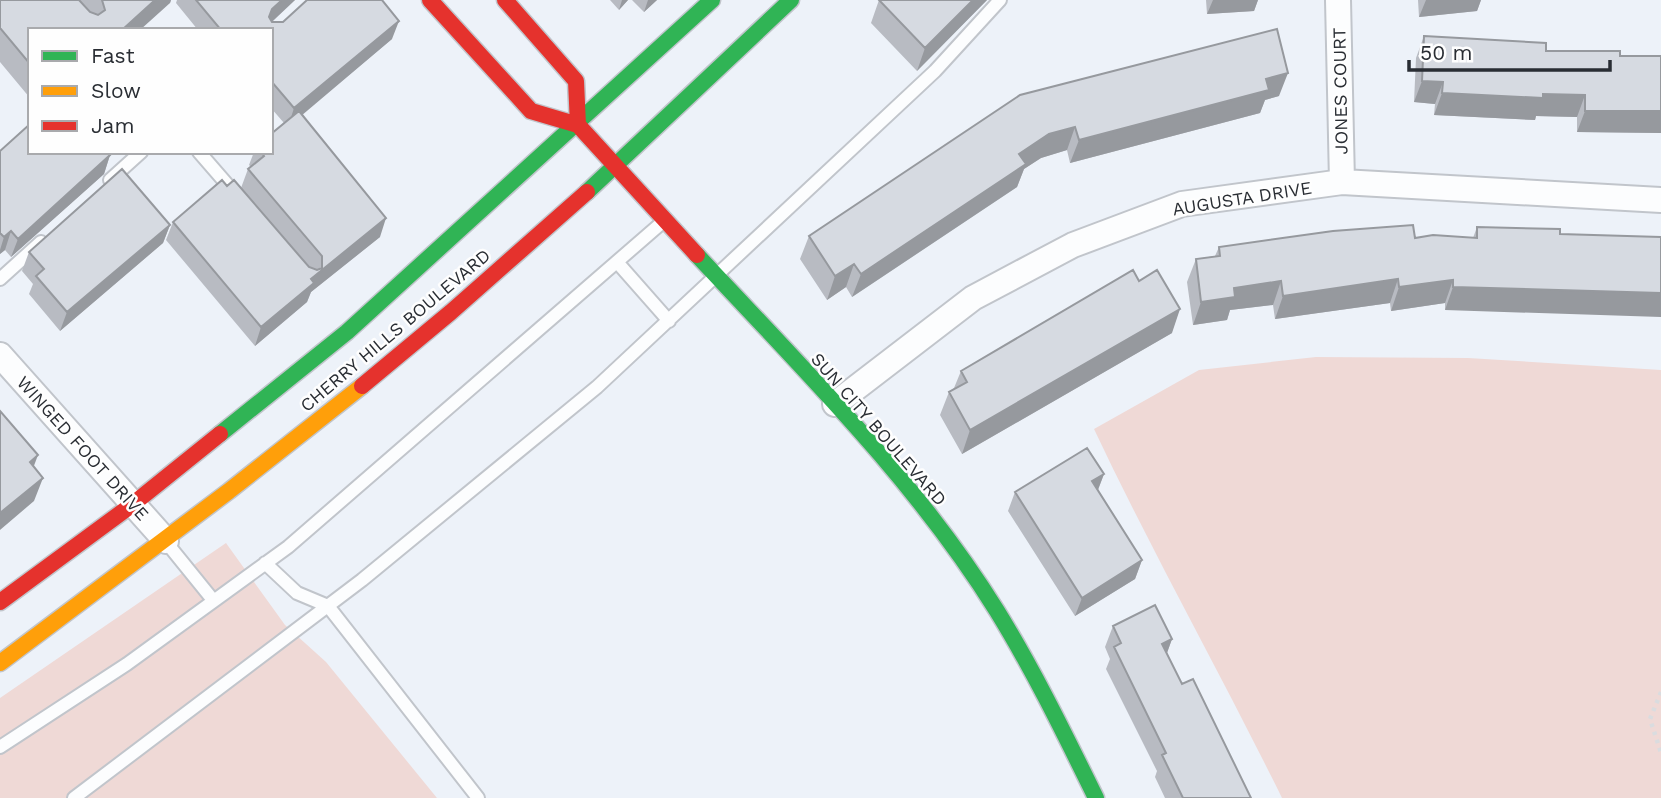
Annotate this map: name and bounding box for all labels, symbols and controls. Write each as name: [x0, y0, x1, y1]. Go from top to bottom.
street label: JONES COURT: [1328, 27, 1352, 155]
legend: [28, 28, 273, 154]
scale bar: [1409, 28, 1610, 72]
text: 50 m: [1420, 40, 1472, 65]
text: Fast: [91, 43, 135, 68]
text: Slow: [91, 78, 141, 103]
text: Jam: [91, 113, 134, 138]
street label: AUGUSTA DRIVE: [1171, 177, 1313, 219]
street label: CHERRY HILLS BOULEVARD: [296, 244, 494, 416]
street label: SUN CITY BOULEVARD: [807, 348, 951, 510]
street label: WINGED FOOT DRIVE: [13, 372, 153, 524]

